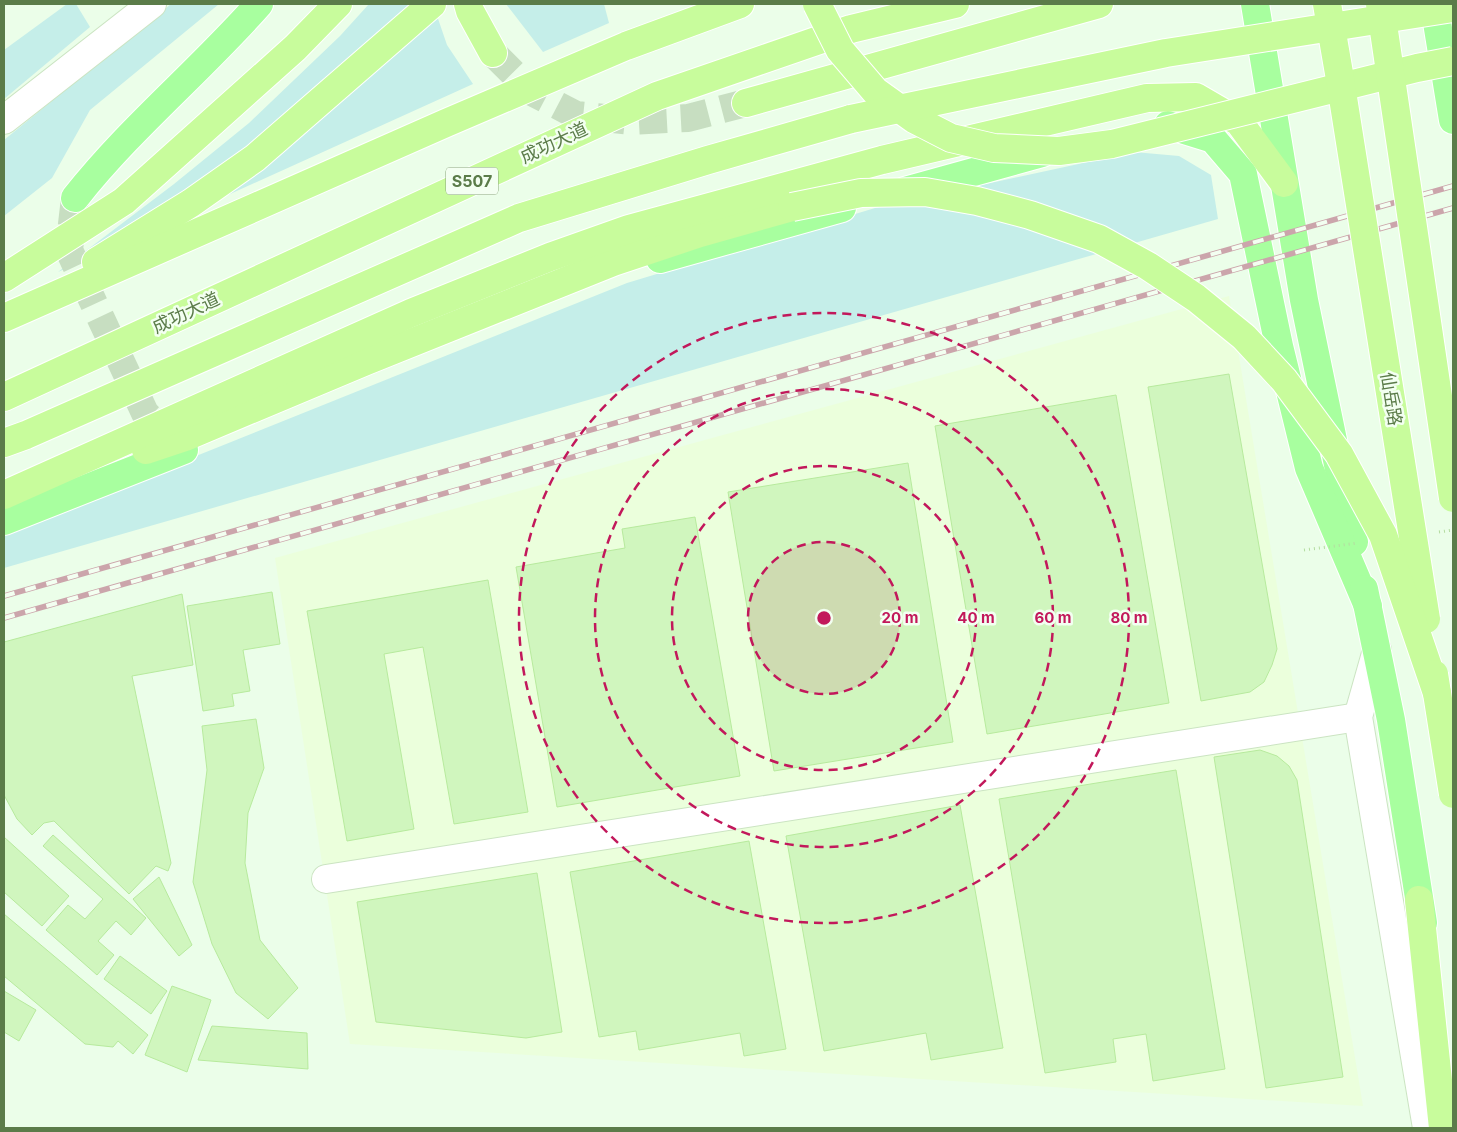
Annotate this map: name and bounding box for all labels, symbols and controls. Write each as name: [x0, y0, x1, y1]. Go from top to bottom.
street label: 成功大道: [517, 118, 591, 167]
road number: S507: [446, 168, 498, 195]
street label: 成功大道: [149, 288, 223, 337]
street label: 仙岳路: [1377, 371, 1406, 427]
text: 20 m: [882, 608, 918, 627]
text: 40 m: [957, 608, 995, 627]
text: 60 m: [1034, 608, 1072, 627]
text: 80 m: [1110, 608, 1148, 627]
centre of rings: [815, 609, 833, 627]

